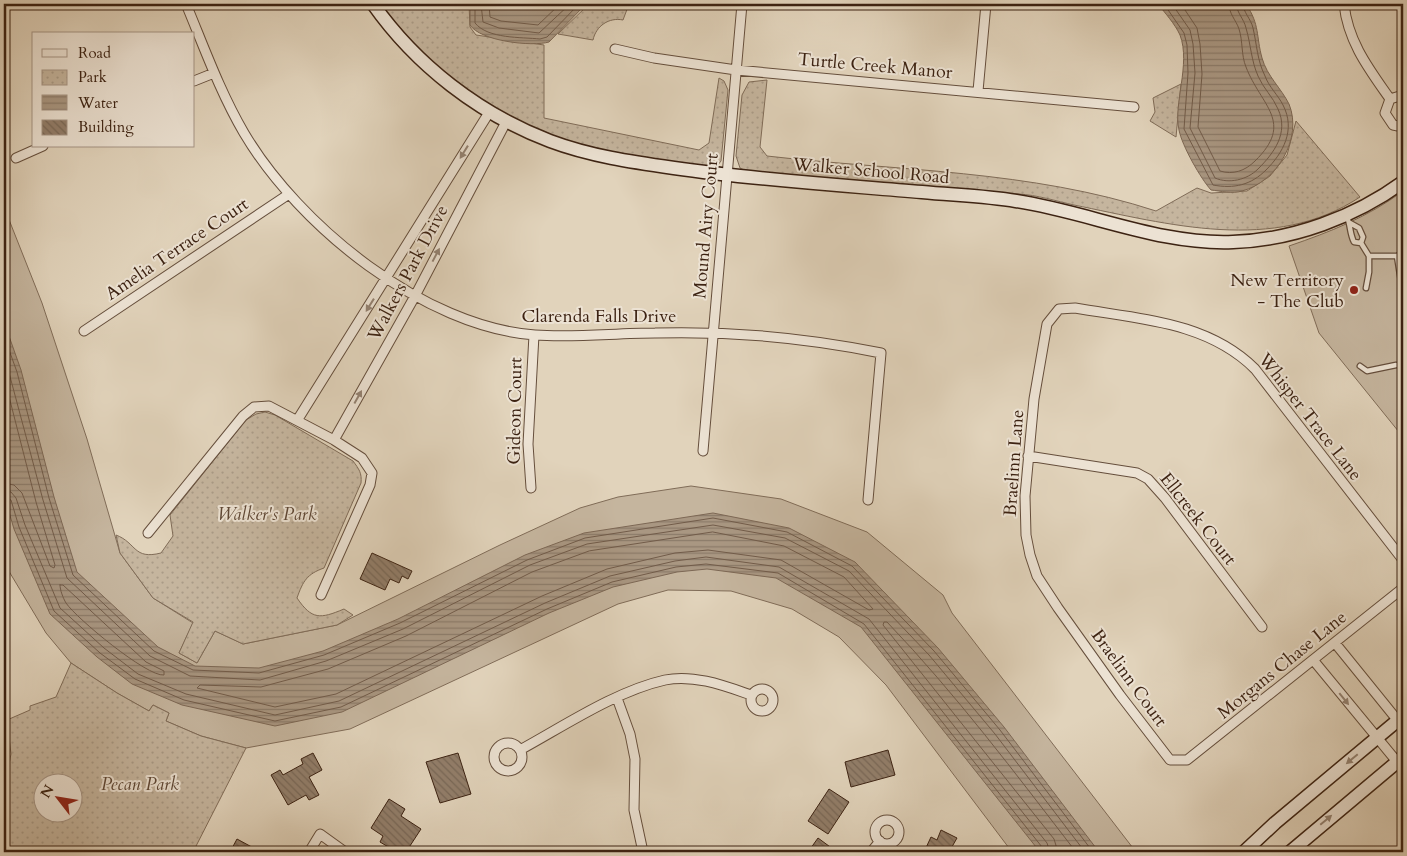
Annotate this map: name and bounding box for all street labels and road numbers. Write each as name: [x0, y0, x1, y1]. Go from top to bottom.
street label: Turtle Creek Manor: [797, 47, 954, 85]
street label: Mound Airy Court: [687, 152, 725, 300]
street label: Walker School Road: [791, 152, 951, 190]
street label: Amelia Terrace Court: [101, 192, 254, 306]
street label: Walkers Park Drive: [361, 201, 454, 346]
street label: Clarenda Falls Drive: [522, 304, 676, 329]
street label: Whisper Trace Lane: [1252, 347, 1368, 486]
street label: Gideon Court: [502, 357, 528, 465]
street label: Braelinn Lane: [998, 409, 1030, 517]
street label: Ellcreek Court: [1154, 467, 1242, 571]
street label: Morgans Chase Lane: [1212, 605, 1352, 725]
street label: Braelinn Court: [1085, 624, 1173, 732]

